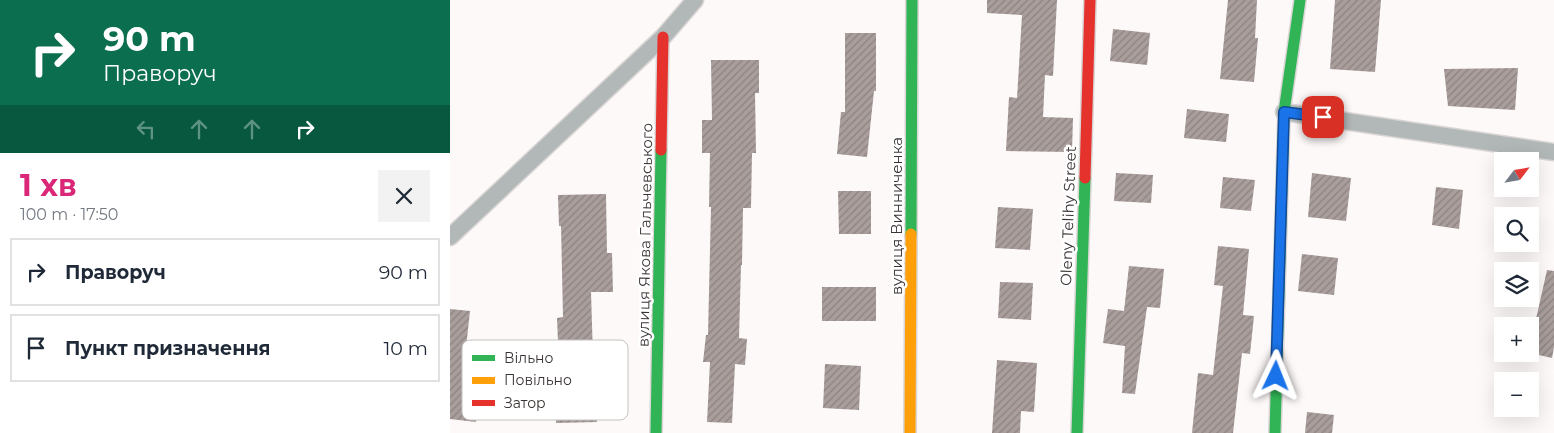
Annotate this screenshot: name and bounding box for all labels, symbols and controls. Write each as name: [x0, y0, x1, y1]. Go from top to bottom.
text: 90 m: [103, 17, 196, 60]
icon: right: [20, 20, 85, 85]
text: Праворуч: [103, 60, 217, 87]
pin: [1302, 96, 1344, 138]
icon: arrive: [1309, 103, 1337, 131]
icon: left: [132, 115, 160, 143]
icon: ahead: [185, 115, 213, 143]
icon: ahead: [238, 115, 266, 143]
icon: right: [291, 115, 319, 143]
street label: вулиця Якова Гальчевського: [634, 123, 656, 347]
street label: вулиця Винниченка: [887, 137, 906, 295]
street label: Oleny Telihy Street: [1056, 146, 1080, 286]
north arrow: [1494, 152, 1539, 198]
map controls: [1494, 152, 1539, 417]
text: 1 хв: [20, 167, 77, 204]
button: close: [378, 170, 430, 222]
text: 100 m · 17:50: [20, 205, 118, 224]
button: search: [1494, 207, 1539, 252]
icon: right: [22, 258, 50, 286]
text: Праворуч: [65, 261, 166, 284]
text: 90 m: [379, 261, 428, 284]
button: layers: [1494, 262, 1539, 307]
button: +: [1494, 317, 1539, 362]
icon: arrive: [22, 334, 50, 362]
text: Пункт призначення: [65, 337, 271, 360]
text: 10 m: [383, 337, 428, 360]
legend: [462, 340, 628, 420]
text: Вільно: [504, 349, 553, 367]
position arrow: [1249, 349, 1301, 401]
text: Повільно: [504, 371, 572, 389]
button: −: [1494, 372, 1539, 417]
text: Затор: [504, 394, 546, 412]

